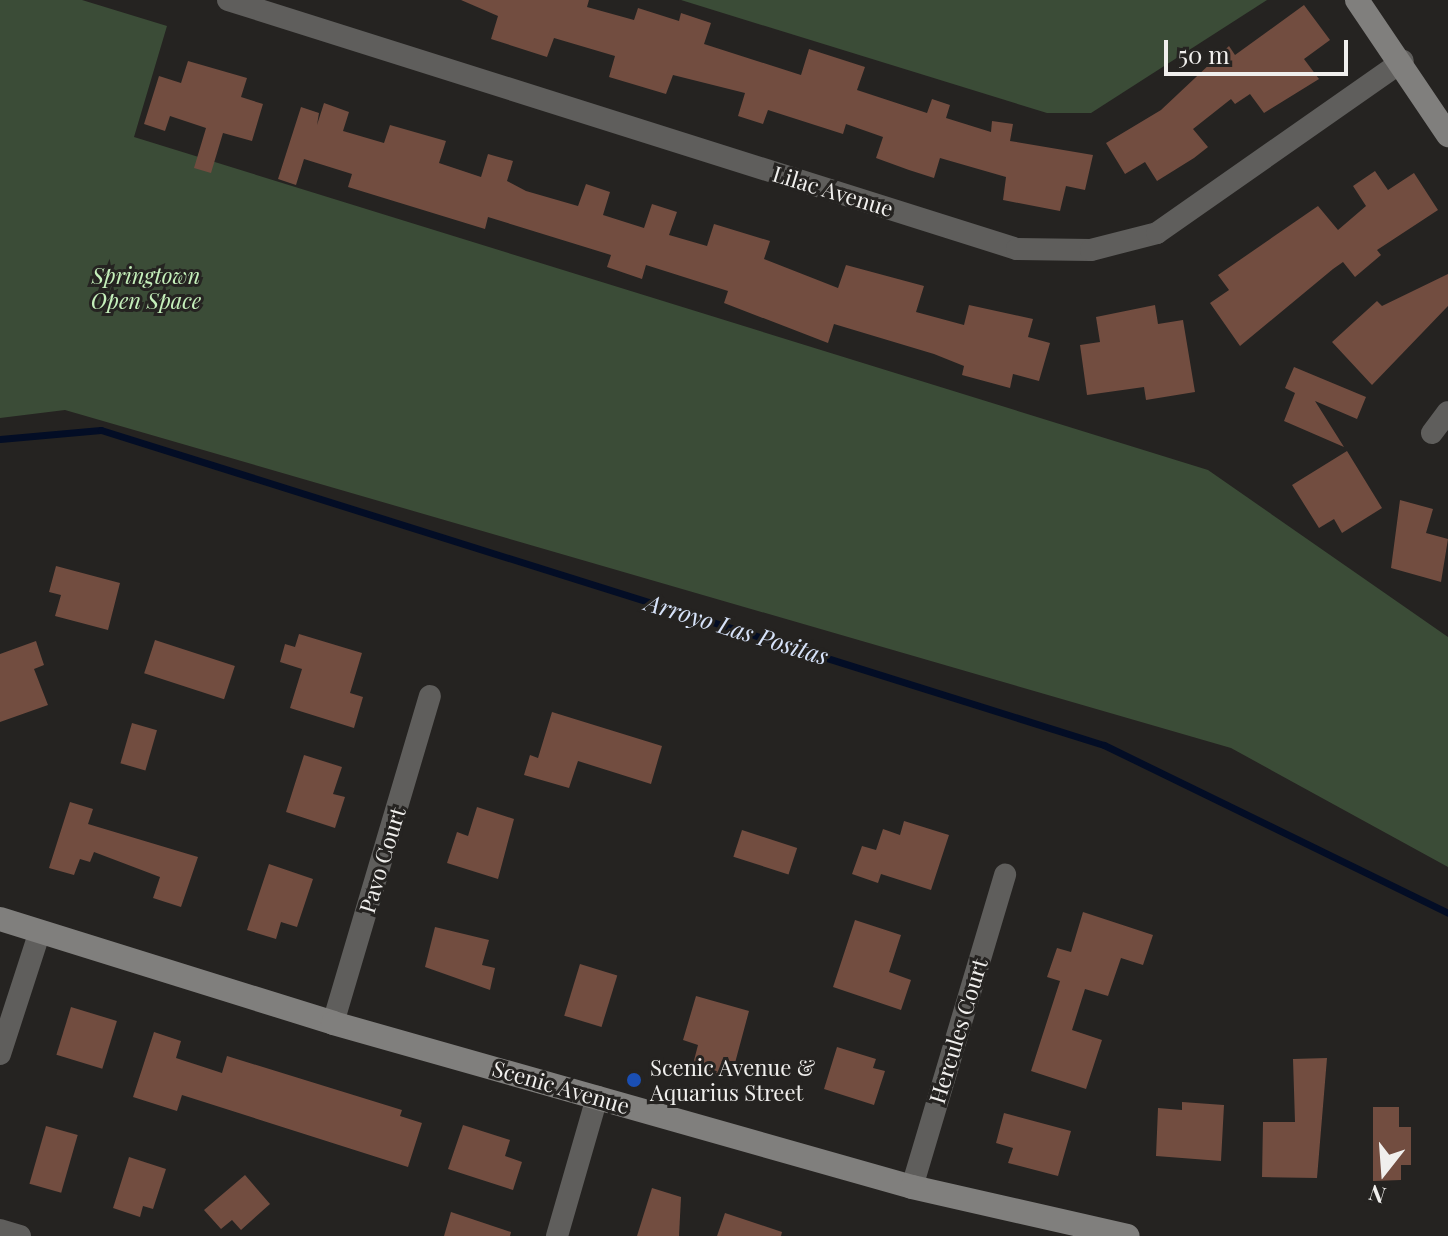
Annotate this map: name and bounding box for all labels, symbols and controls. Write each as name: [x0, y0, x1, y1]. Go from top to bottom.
scale bar: [1168, 24, 1352, 74]
text: 50 m: [1178, 38, 1230, 70]
street label: Lilac Avenue: [769, 160, 897, 222]
park label: Springtown Open Space: [91, 262, 201, 314]
water label: Arroyo Las Positas: [642, 587, 832, 671]
street label: Pavo Court: [353, 804, 411, 916]
street label: Hercules Court: [923, 955, 993, 1107]
place label: Scenic Avenue & Aquarius Street: [650, 1054, 816, 1106]
street label: Scenic Avenue: [489, 1055, 633, 1119]
marker: Scenic Avenue & Aquarius Street: [625, 1071, 643, 1089]
north arrow: [1344, 1132, 1424, 1212]
text: N: [1365, 1178, 1389, 1212]

